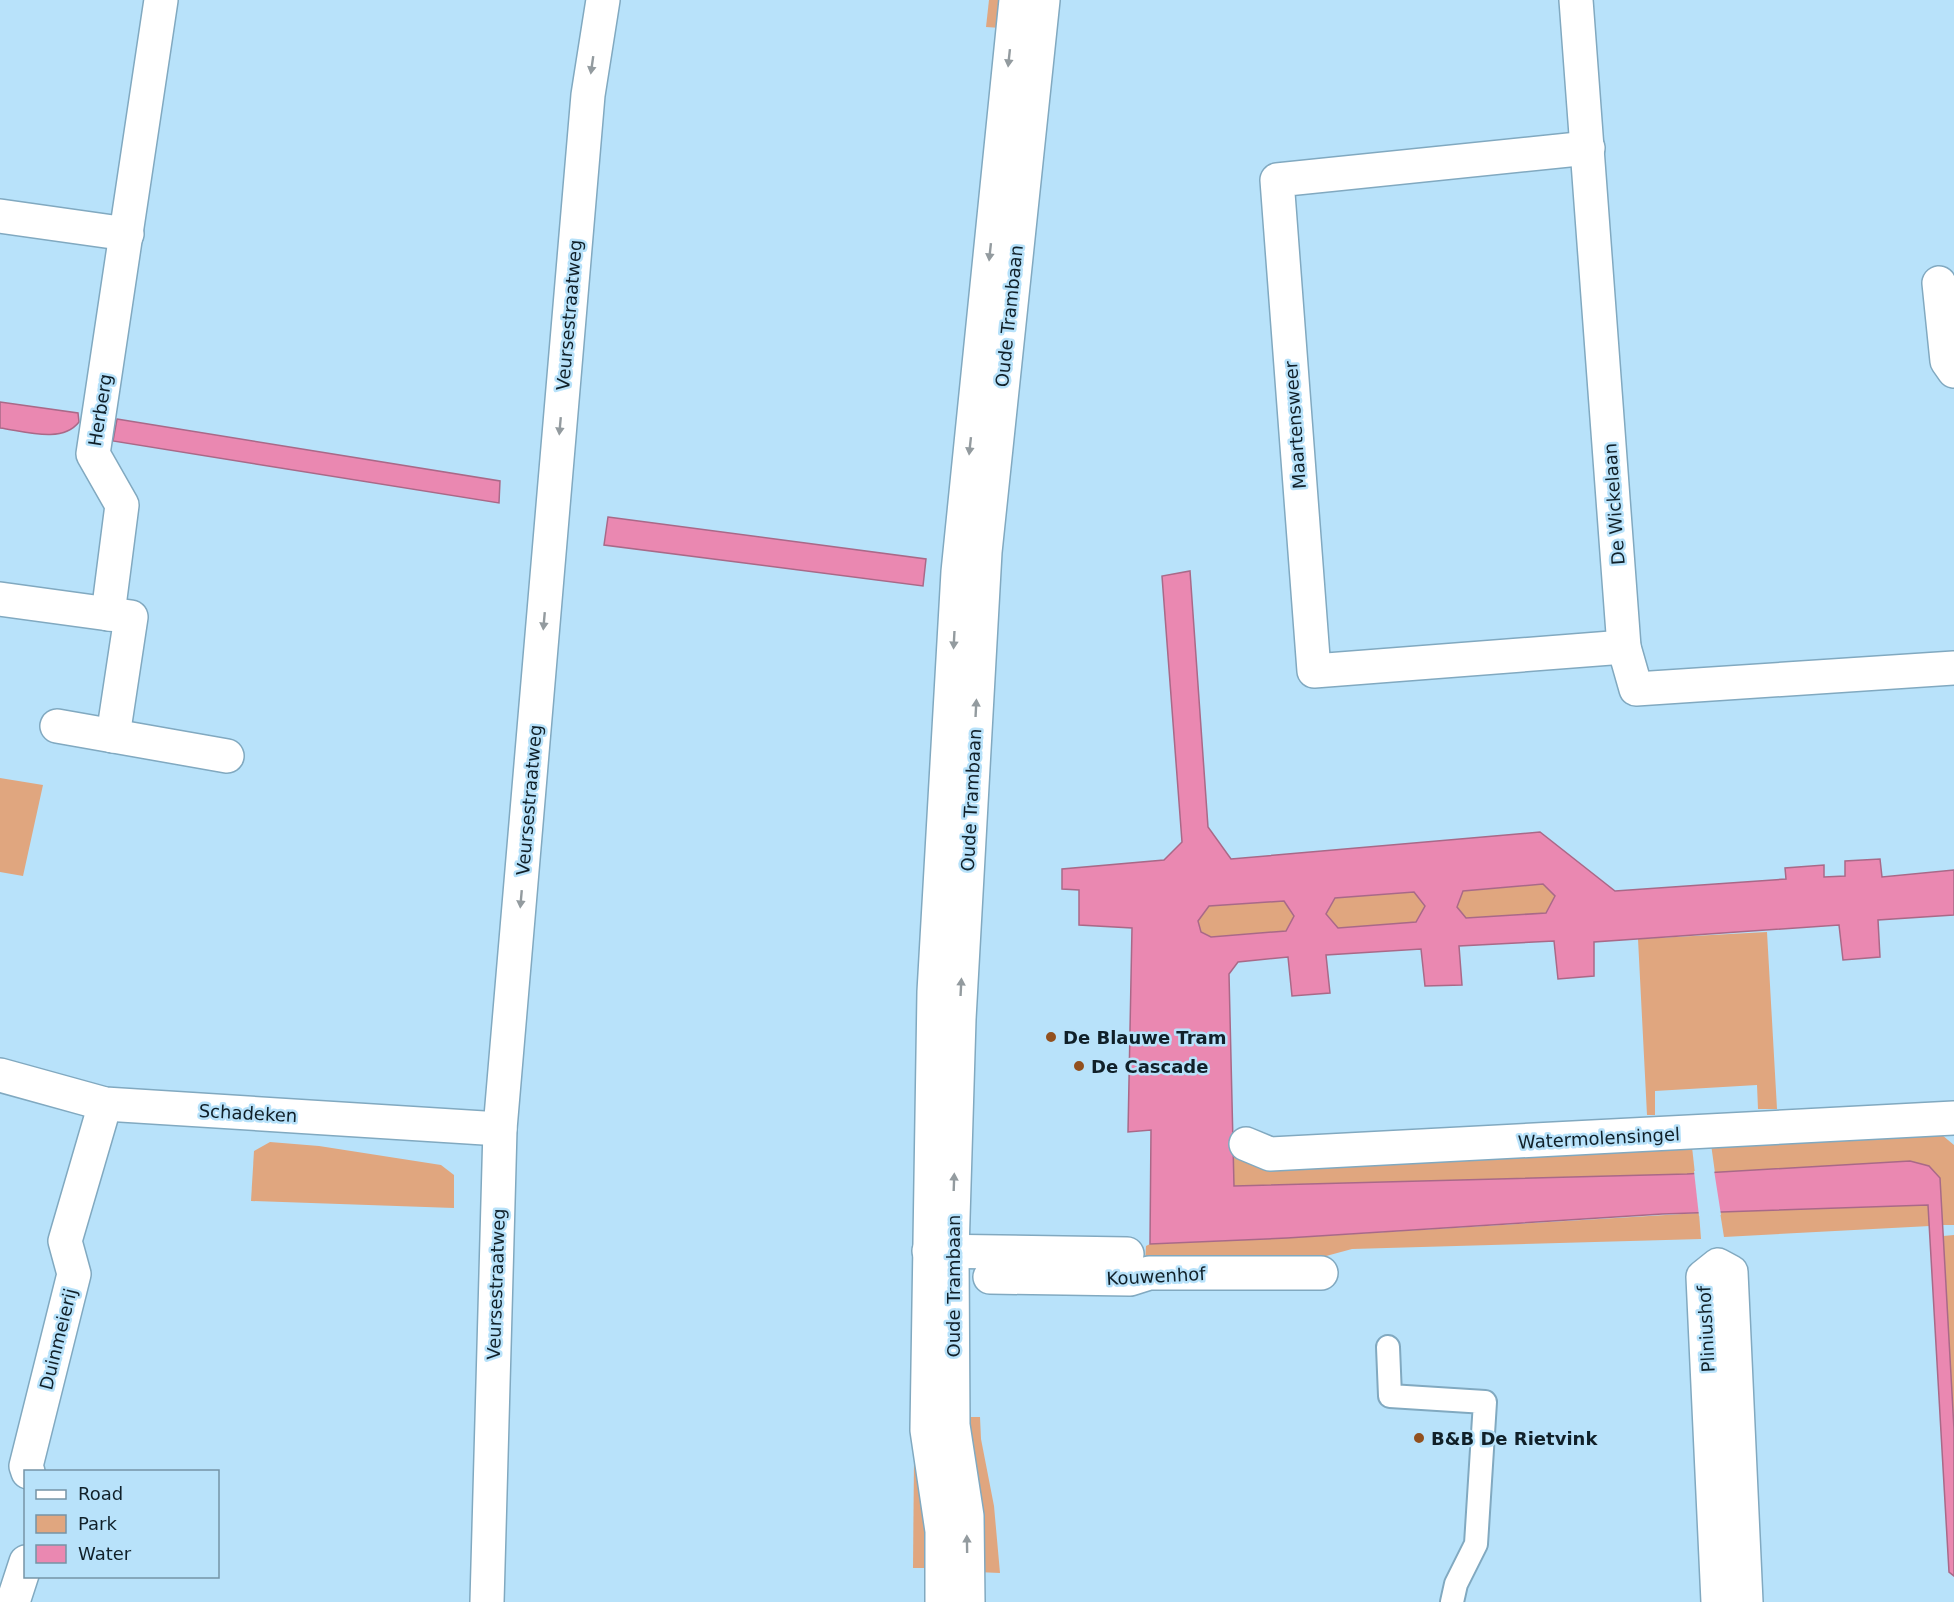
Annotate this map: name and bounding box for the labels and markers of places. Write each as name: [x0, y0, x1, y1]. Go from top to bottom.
place label: De Blauwe Tram: [1063, 1027, 1226, 1048]
marker: De Blauwe Tram: [1044, 1030, 1058, 1044]
place label: De Cascade: [1091, 1056, 1208, 1077]
marker: De Cascade: [1072, 1059, 1086, 1073]
place label: B&B De Rietvink: [1431, 1428, 1598, 1449]
marker: B&B De Rietvink: [1412, 1431, 1426, 1445]

